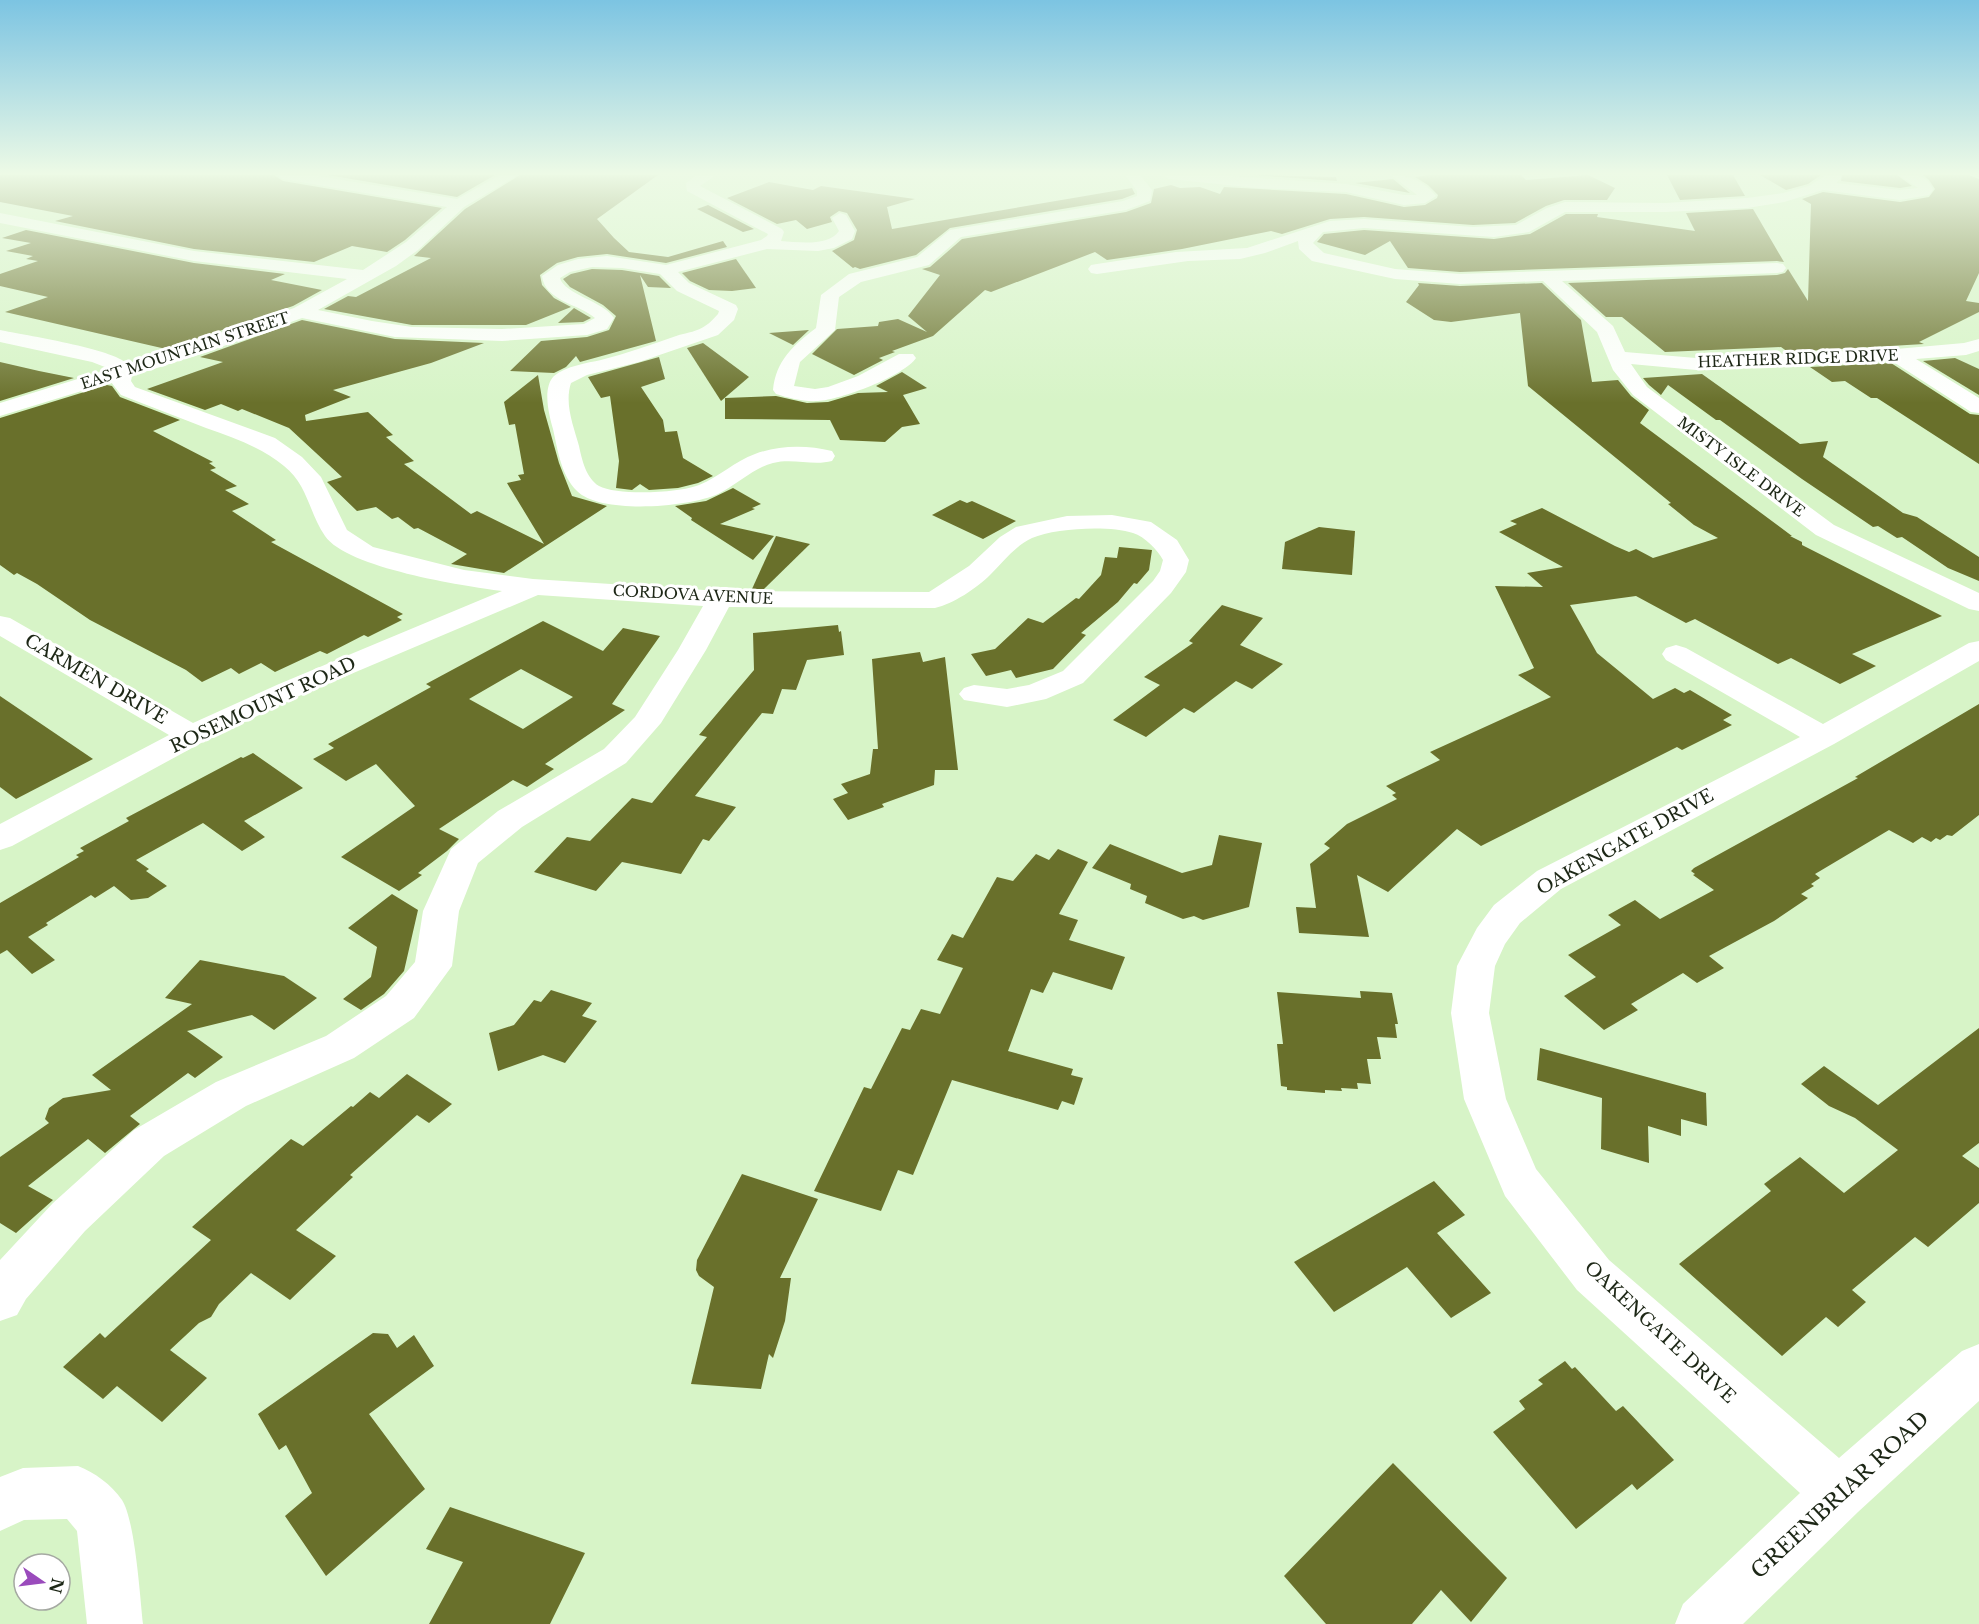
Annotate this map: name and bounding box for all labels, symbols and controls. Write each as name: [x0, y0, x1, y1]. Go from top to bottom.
street label: EAST MOUNTAIN STREET: [78, 308, 292, 393]
street label: HEATHER RIDGE DRIVE: [1697, 345, 1899, 372]
street label: MISTY ISLE DRIVE: [1674, 412, 1809, 521]
street label: CORDOVA AVENUE: [612, 581, 774, 608]
street label: CARMEN DRIVE: [21, 629, 171, 729]
street label: ROSEMOUNT ROAD: [167, 652, 359, 758]
street label: OAKENGATE DRIVE: [1533, 784, 1717, 900]
street label: OAKENGATE DRIVE: [1580, 1256, 1740, 1408]
street label: GREENBRIAR ROAD: [1746, 1406, 1934, 1584]
north arrow: [12, 1552, 72, 1612]
text: N: [45, 1576, 68, 1595]

